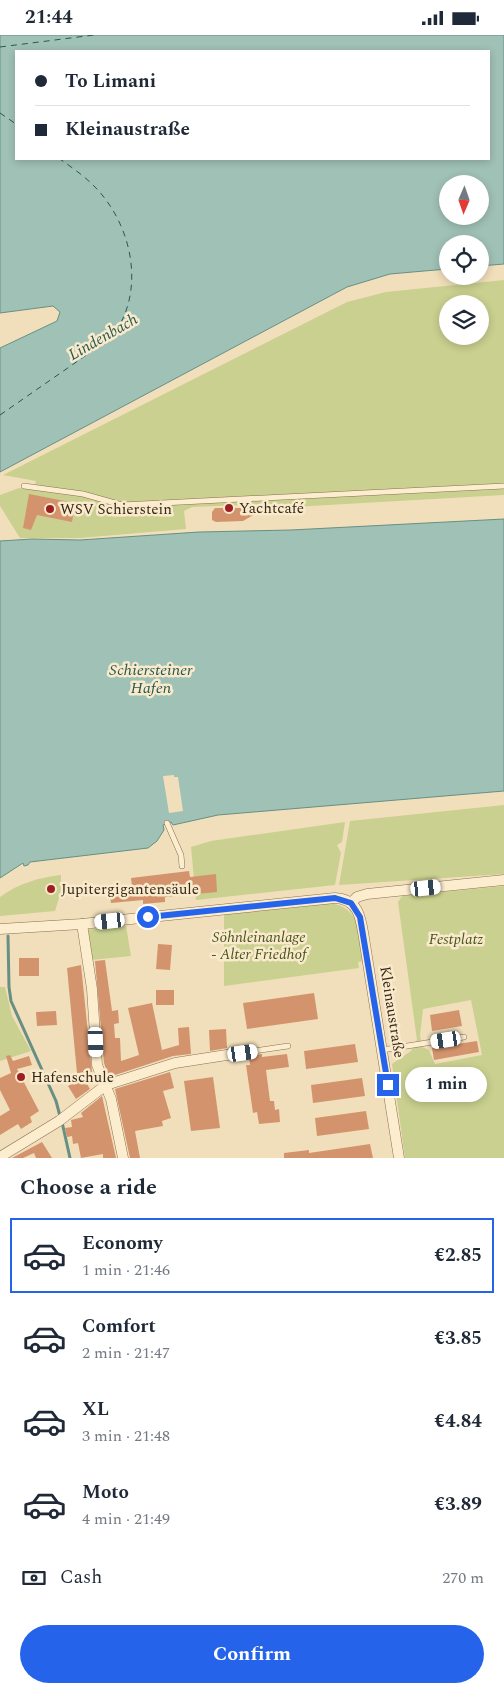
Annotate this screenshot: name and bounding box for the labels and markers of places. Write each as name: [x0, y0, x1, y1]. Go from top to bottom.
place label: Yachtcafé: [239, 497, 304, 520]
place label: WSV Schierstein: [60, 498, 172, 521]
marker: Yachtcafé: [223, 502, 235, 514]
marker: WSV Schierstein: [44, 503, 56, 515]
place label: Jupitergigantensäule: [61, 878, 199, 901]
marker: Jupitergigantensäule: [45, 883, 57, 895]
place label: Hafenschule: [31, 1066, 114, 1089]
marker: Hafenschule: [15, 1071, 27, 1083]

